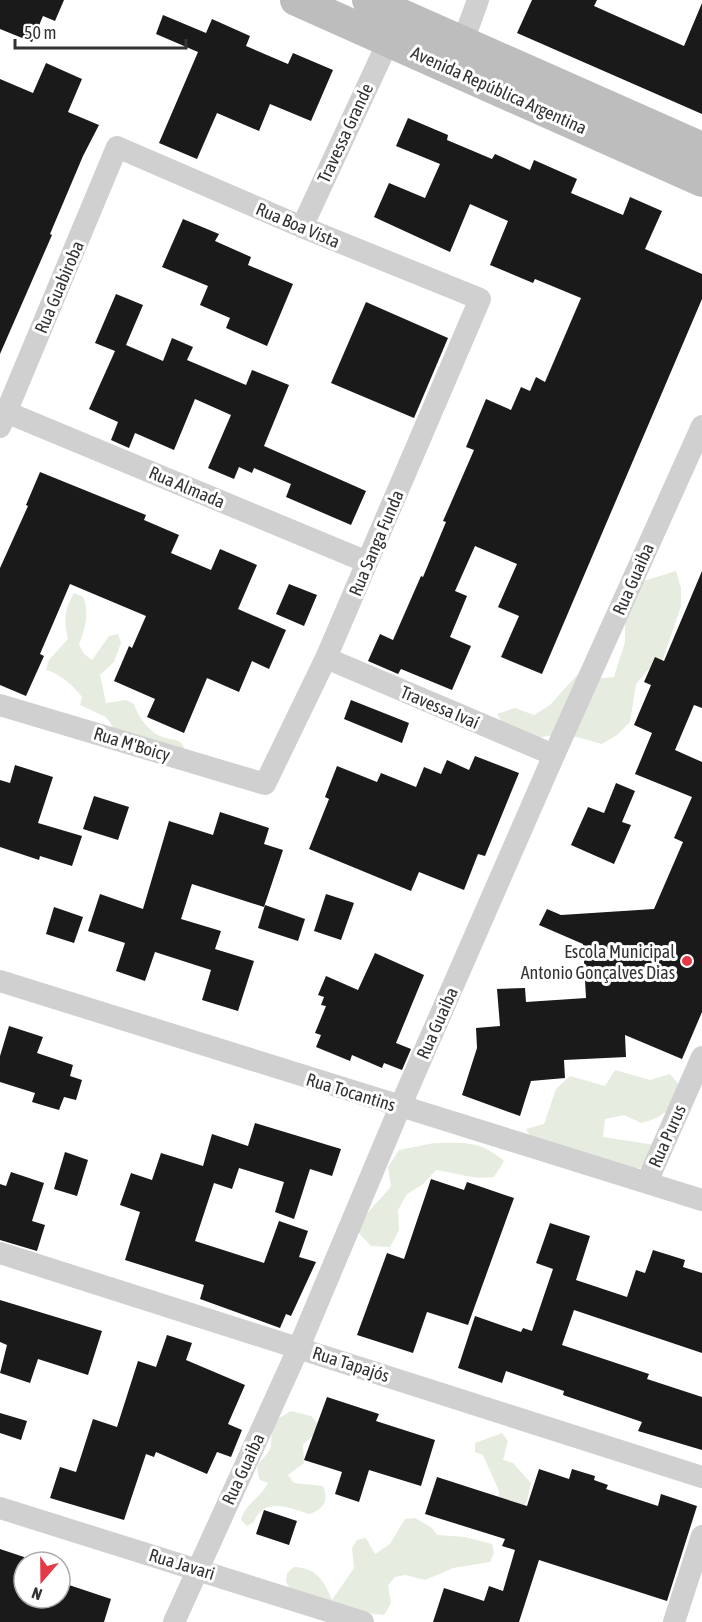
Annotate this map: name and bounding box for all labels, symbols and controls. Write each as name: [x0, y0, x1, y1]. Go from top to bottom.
scale bar: [15, 12, 186, 50]
text: 50 m: [24, 22, 56, 43]
street label: Avenida República Argentina: [408, 42, 590, 138]
street label: Travessa Grande: [313, 80, 377, 186]
street label: Rua Boa Vista: [253, 198, 343, 252]
street label: Rua Guabiroba: [30, 238, 88, 336]
street label: Rua Almada: [146, 462, 228, 512]
street label: Rua Sanga Funda: [344, 487, 408, 599]
street label: Rua Guaiba: [608, 540, 658, 618]
street label: Travessa Ivaí: [397, 681, 483, 733]
street label: Rua M'Boicy: [91, 722, 173, 766]
place label: Escola Municipal Antonio Gonçalves Dias: [521, 941, 675, 983]
marker: Escola Municipal Antonio Gonçalves Dias: [680, 954, 694, 968]
street label: Rua Guaiba: [412, 984, 462, 1062]
street label: Rua Tocantins: [304, 1069, 398, 1115]
street label: Rua Purus: [644, 1101, 690, 1171]
street label: Rua Tapajós: [310, 1342, 392, 1386]
street label: Rua Guaiba: [217, 1430, 269, 1508]
street label: Rua Javari: [147, 1544, 217, 1584]
north arrow: [12, 1550, 72, 1610]
text: N: [29, 1584, 44, 1604]

